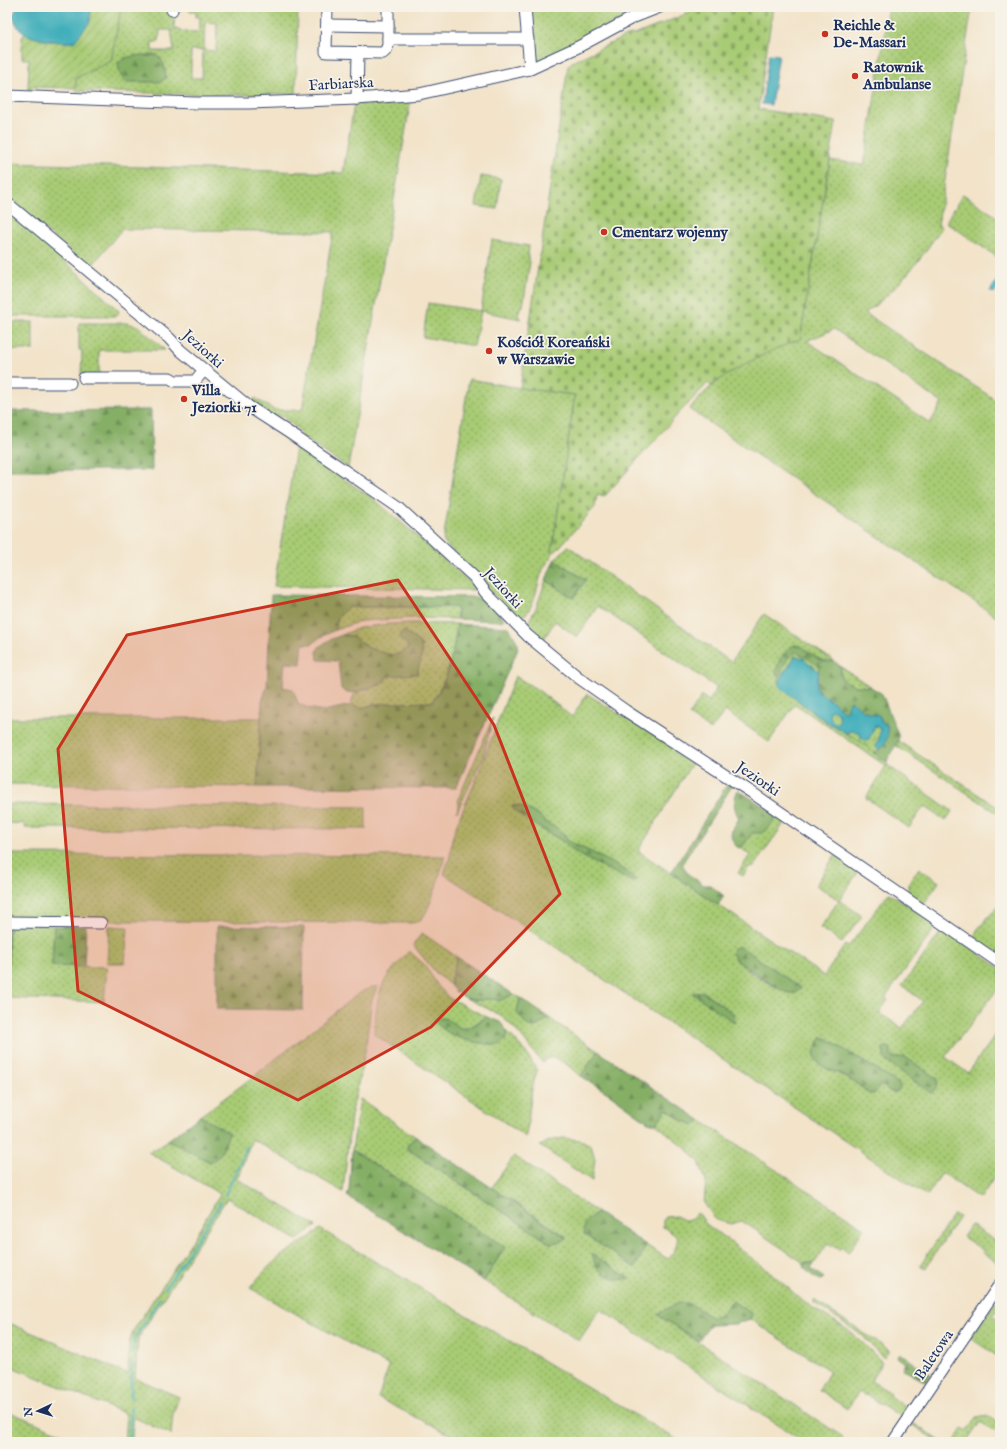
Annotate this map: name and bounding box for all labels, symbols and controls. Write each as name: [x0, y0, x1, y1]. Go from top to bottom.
place label: Reichle & De-Massari: [833, 16, 906, 52]
marker: Reichle & De-Massari: [820, 29, 830, 39]
place label: Ratownik Ambulanse: [862, 58, 931, 94]
marker: Ratownik Ambulanse: [850, 71, 860, 81]
street label: Farbiarska: [308, 73, 374, 95]
place label: Cmentarz wojenny: [612, 223, 729, 242]
marker: Cmentarz wojenny: [599, 227, 609, 237]
street label: Jeziorki: [177, 324, 228, 372]
place label: Kościół Koreański w Warszawie: [496, 333, 610, 369]
marker: Kościół Koreański w Warszawie: [484, 346, 494, 356]
place label: Villa Jeziorki 71: [190, 381, 257, 417]
marker: Villa Jeziorki 71: [179, 394, 189, 404]
street label: Jeziorki: [478, 562, 526, 613]
street label: Jeziorki: [731, 756, 784, 801]
street label: Baletowa: [910, 1326, 958, 1384]
north arrow: [18, 1391, 58, 1431]
text: N: [22, 1406, 36, 1418]

